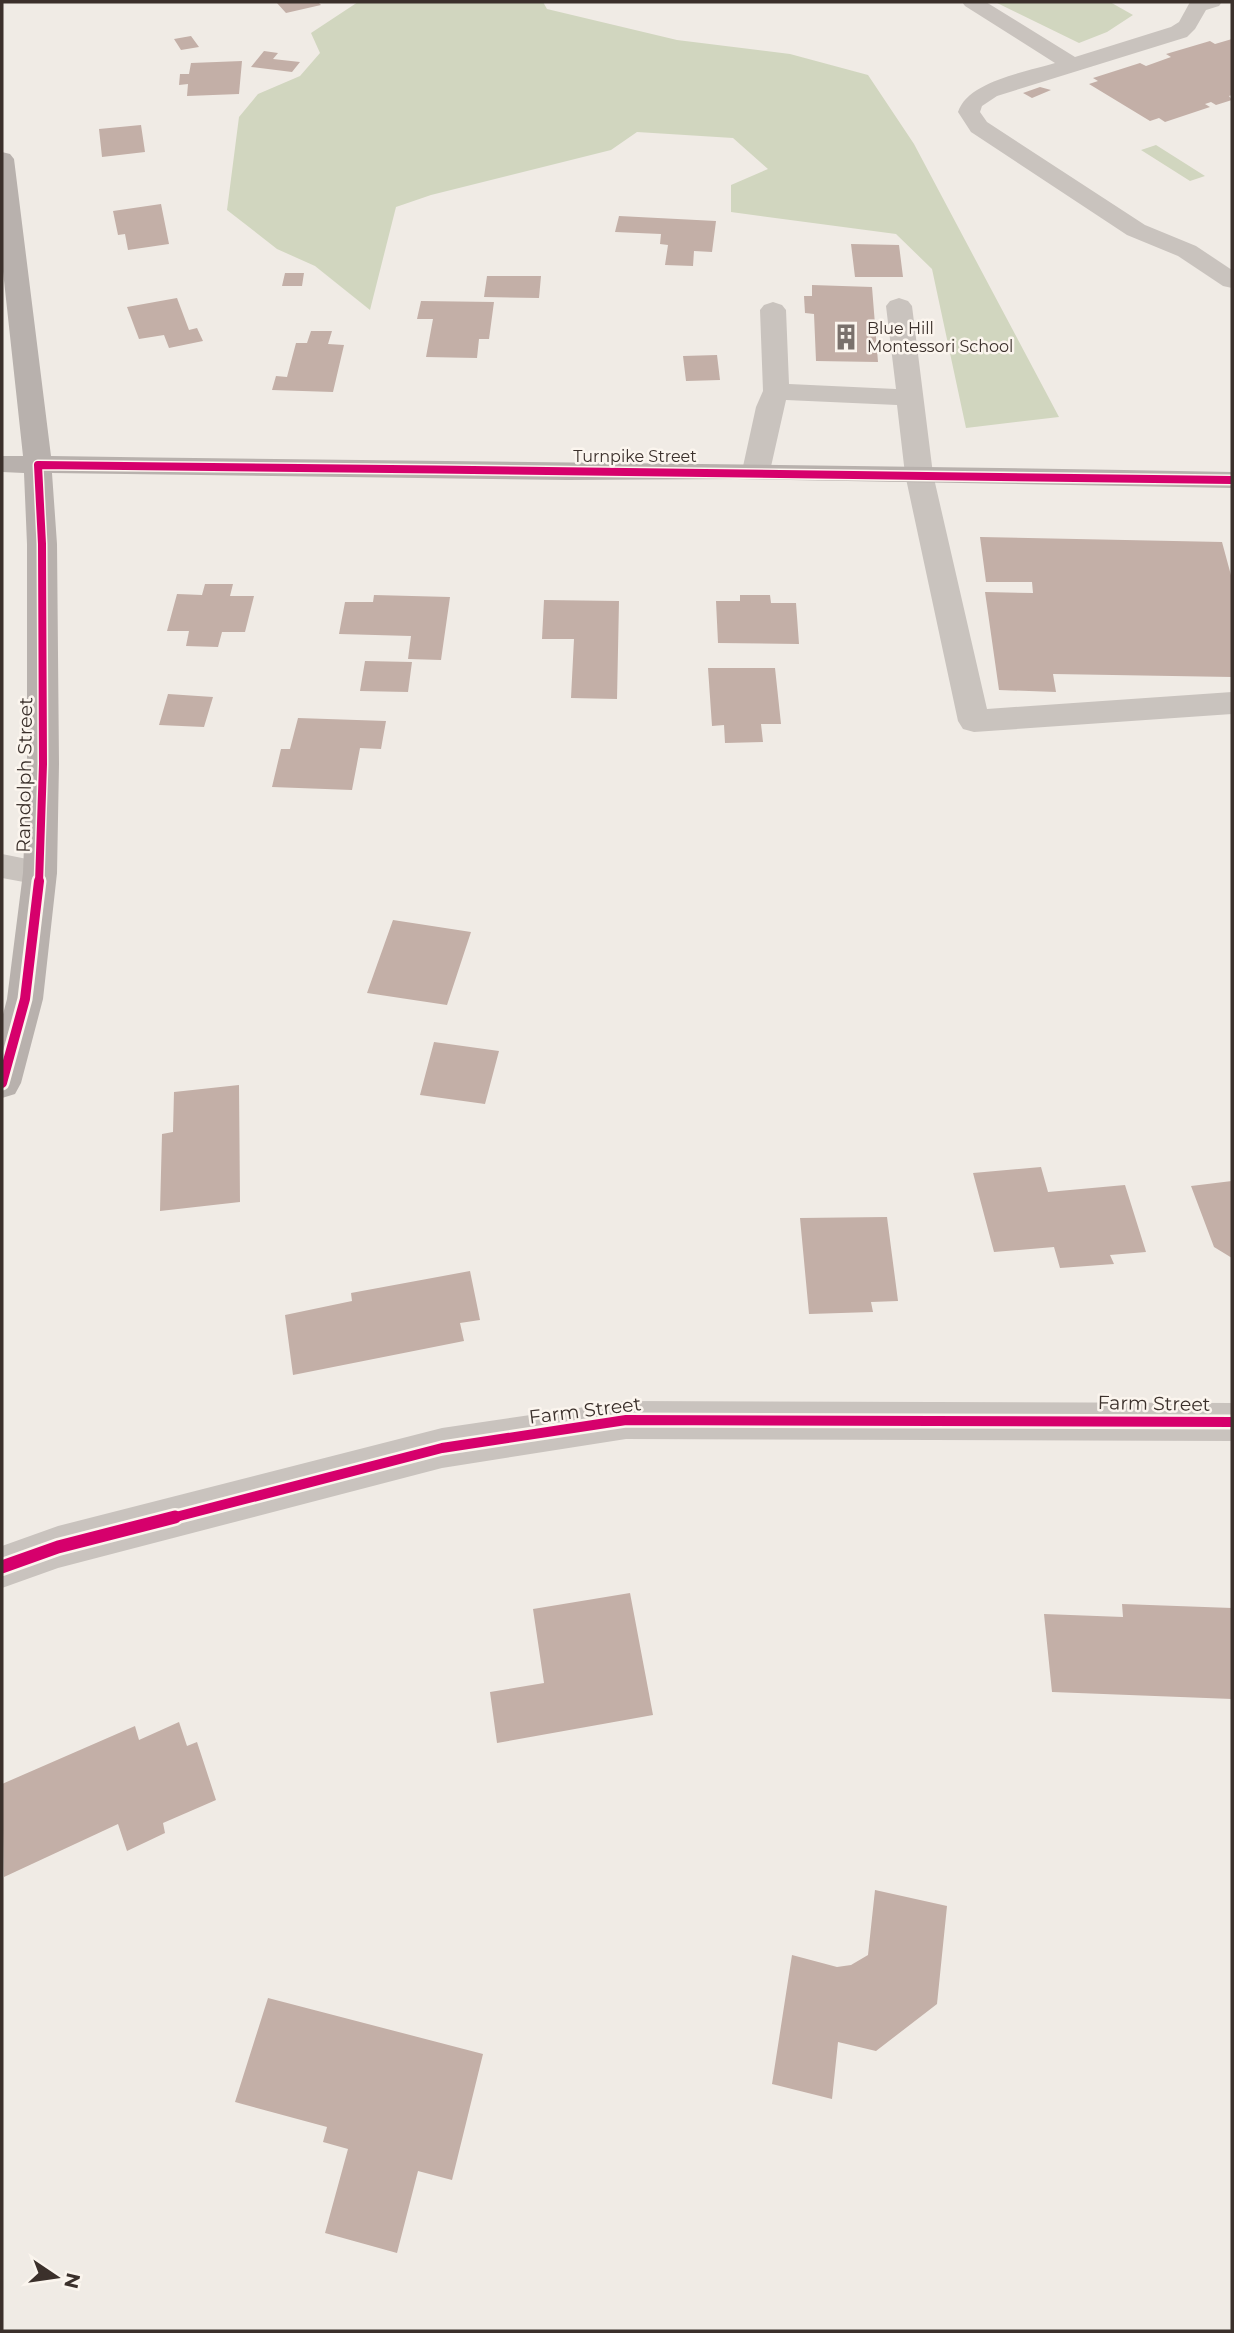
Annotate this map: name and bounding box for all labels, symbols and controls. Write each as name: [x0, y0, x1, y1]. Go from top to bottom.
place label: Blue Hill Montessori School: [867, 319, 1013, 356]
building icon: Blue Hill Montessori School: [831, 322, 861, 352]
street label: Turnpike Street: [573, 447, 697, 466]
street label: Randolph Street: [12, 697, 37, 853]
street label: Farm Street: [1097, 1391, 1211, 1416]
street label: Farm Street: [528, 1392, 643, 1429]
north arrow: [21, 2242, 91, 2312]
text: N: [59, 2271, 85, 2291]

